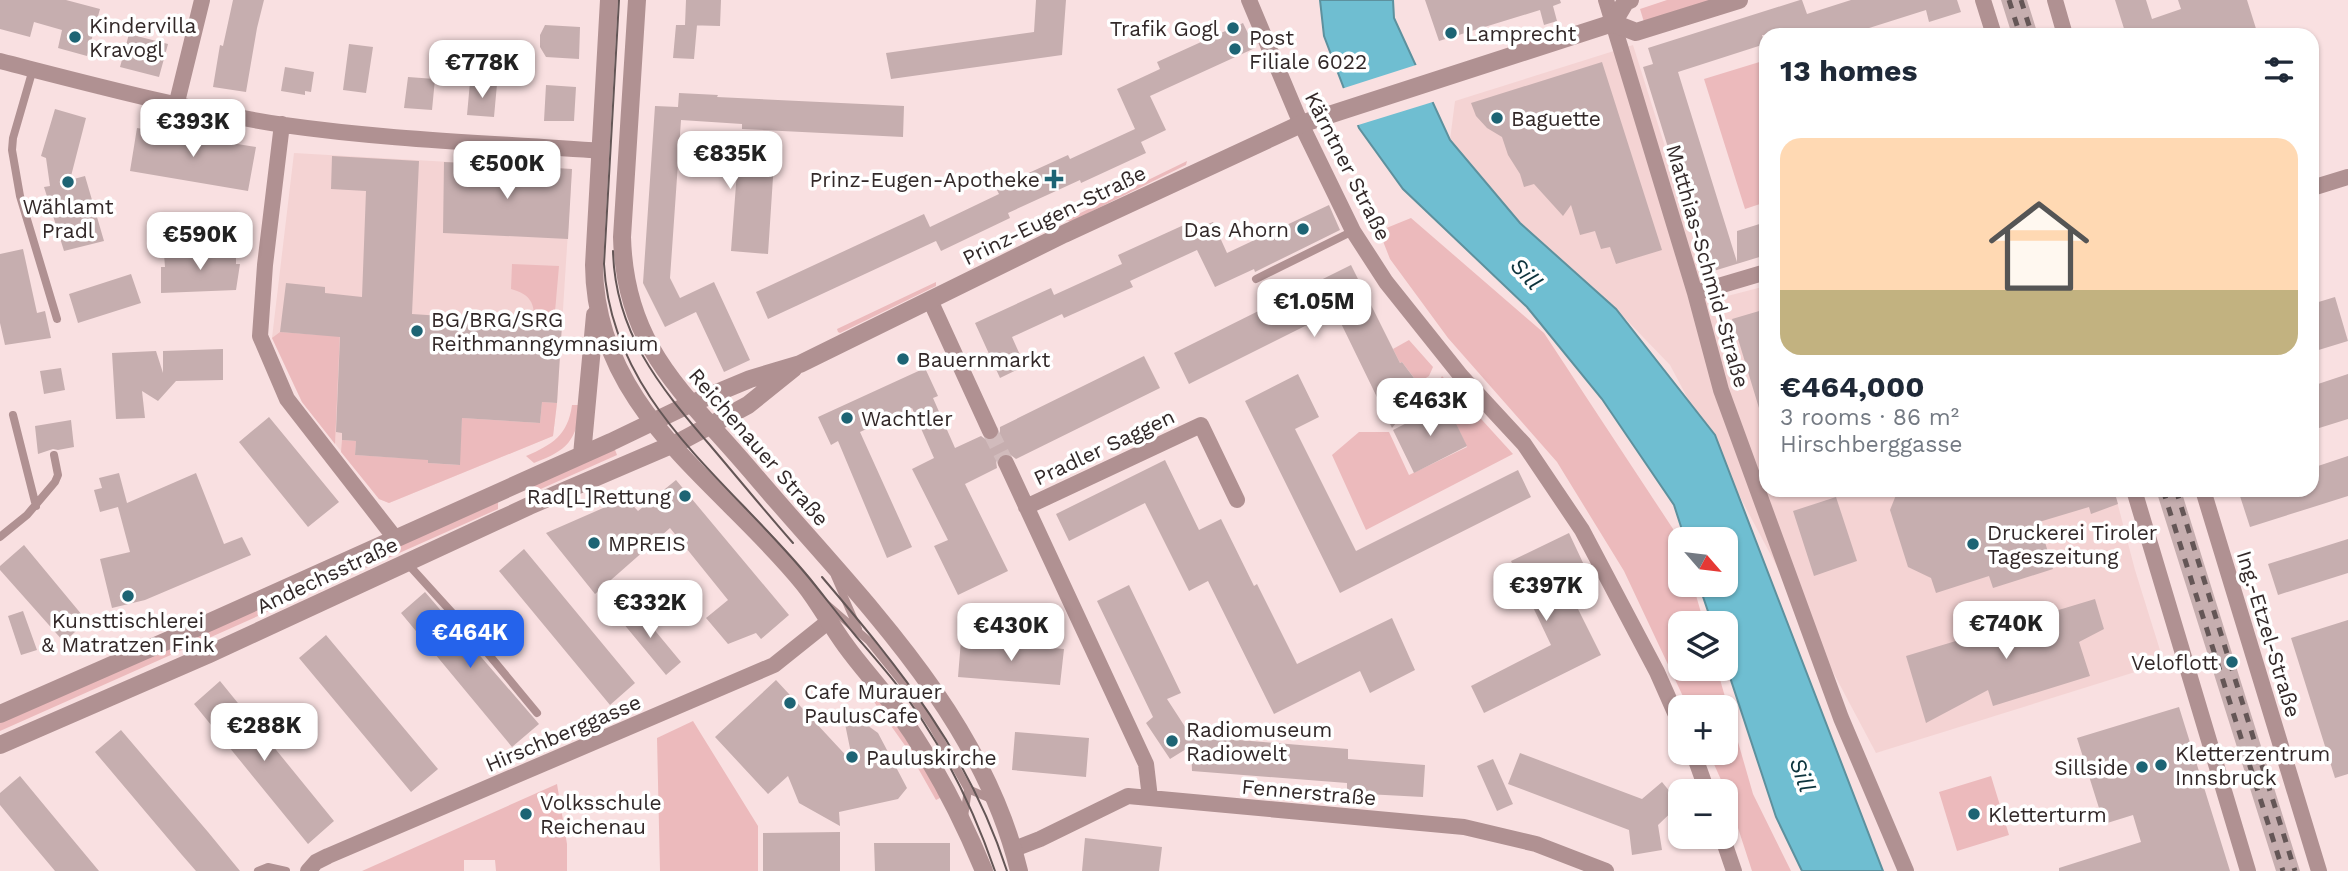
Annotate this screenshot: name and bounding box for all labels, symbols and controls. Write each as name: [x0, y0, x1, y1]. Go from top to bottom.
place label: Kindervilla Kravogl: [89, 13, 197, 62]
place label: Trafik Gogl: [1110, 16, 1220, 41]
marker: Trafik Gogl: [1225, 20, 1241, 36]
place label: Lamprecht: [1465, 21, 1577, 46]
place label: Post Filiale 6022: [1249, 25, 1367, 74]
marker: Lamprecht: [1443, 25, 1459, 41]
marker: Kindervilla Kravogl: [67, 29, 83, 45]
pin: €778K: [433, 41, 531, 100]
marker: Post Filiale 6022: [1227, 41, 1243, 57]
text: €778K: [445, 49, 519, 76]
icon: filters: [2260, 51, 2298, 89]
text: 13 homes: [1780, 53, 1917, 88]
street label: Kärntner Straße: [1300, 88, 1396, 244]
pin: €393K: [144, 100, 242, 159]
place label: Baguette: [1511, 106, 1601, 131]
text: €393K: [156, 108, 230, 135]
marker: Baguette: [1489, 110, 1505, 126]
pin: €835K: [681, 132, 779, 191]
text: €835K: [693, 140, 767, 167]
street label: Matthias-Schmid-Straße: [1661, 141, 1755, 391]
pin: €500K: [458, 142, 556, 201]
text: €500K: [469, 150, 545, 177]
street label: Prinz-Eugen-Straße: [958, 160, 1150, 270]
place label: Prinz-Eugen-Apotheke: [809, 167, 1040, 192]
marker: Prinz-Eugen-Apotheke: [1046, 171, 1062, 187]
marker: Wählamt Pradl: [60, 174, 76, 190]
icon: home: [1976, 183, 2102, 309]
place label: Wählamt Pradl: [22, 194, 114, 243]
pin: €590K: [151, 212, 249, 272]
place label: Das Ahorn: [1184, 217, 1289, 242]
text: €590K: [163, 221, 237, 248]
marker: Das Ahorn: [1295, 221, 1311, 237]
water label: Sill: [1504, 252, 1548, 296]
pin: €1.05M: [1257, 280, 1371, 339]
text: €1.05M: [1273, 288, 1355, 315]
place label: BG/BRG/SRG Reithmanngymnasium: [431, 307, 659, 356]
marker: BG/BRG/SRG Reithmanngymnasium: [409, 323, 425, 339]
place label: Bauernmarkt: [917, 347, 1051, 372]
marker: Bauernmarkt: [895, 351, 911, 367]
street label: Reichenauer Straße: [684, 363, 834, 531]
text: €464,000: [1780, 369, 1925, 404]
pin: €463K: [1381, 378, 1479, 438]
text: €463K: [1393, 387, 1467, 414]
street label: Pradler Saggen: [1030, 403, 1178, 491]
text: 3 rooms · 86 m²: [1780, 404, 1959, 431]
place label: Wachtler: [861, 406, 953, 431]
marker: Wachtler: [839, 410, 855, 426]
text: Hirschberggasse: [1780, 431, 1963, 458]
place label: Rad[L]Rettung: [527, 484, 672, 509]
marker: Rad[L]Rettung: [677, 488, 693, 504]
place label: Druckerei Tiroler Tageszeitung: [1987, 520, 2158, 569]
north arrow: [1668, 527, 1738, 597]
map controls: [1668, 527, 1738, 849]
street label: Andechsstraße: [252, 531, 402, 619]
place label: MPREIS: [608, 531, 686, 556]
marker: MPREIS: [586, 535, 602, 551]
marker: Druckerei Tiroler Tageszeitung: [1965, 536, 1981, 552]
street label: Ing.-Etzel-Straße: [2232, 548, 2306, 720]
pin: €397K: [1497, 564, 1595, 623]
text: €397K: [1509, 572, 1583, 599]
pin: €332K: [601, 580, 699, 640]
marker: Kunsttischlerei & Matratzen Fink: [120, 588, 136, 604]
text: €332K: [613, 589, 687, 616]
pin: €740K: [1957, 602, 2055, 661]
pin: €430K: [962, 604, 1060, 663]
place label: Kunsttischlerei & Matratzen Fink: [41, 608, 215, 657]
pin: €464K: [421, 610, 519, 670]
text: €740K: [1969, 610, 2043, 637]
button: layers: [1668, 611, 1738, 681]
text: €430K: [973, 612, 1049, 639]
text: €464K: [432, 619, 508, 646]
place label: Veloflott: [2131, 650, 2218, 675]
marker: Veloflott: [2224, 654, 2240, 670]
place label: Cafe Murauer PaulusCafe: [804, 679, 942, 728]
street label: Hirschberggasse: [481, 689, 645, 777]
marker: Cafe Murauer PaulusCafe: [782, 695, 798, 711]
button: +: [1668, 695, 1738, 765]
pin: €288K: [215, 704, 313, 763]
text: €288K: [227, 712, 301, 739]
place label: Radiomuseum Radiowelt: [1186, 717, 1332, 766]
marker: Radiomuseum Radiowelt: [1164, 733, 1180, 749]
place label: Kletterzentrum Innsbruck: [2175, 741, 2330, 790]
place label: Pauluskirche: [866, 745, 997, 770]
marker: Pauluskirche: [844, 749, 860, 765]
water label: Sill: [1783, 754, 1821, 796]
place label: Sillside: [2054, 755, 2128, 780]
marker: Kletterzentrum Innsbruck: [2153, 757, 2169, 773]
marker: Sillside: [2134, 759, 2150, 775]
street label: Fennerstraße: [1241, 774, 1377, 810]
button: −: [1668, 779, 1738, 849]
place label: Volksschule Reichenau: [540, 790, 662, 839]
place label: Kletterturm: [1988, 802, 2107, 827]
marker: Volksschule Reichenau: [518, 806, 534, 822]
marker: Kletterturm: [1966, 806, 1982, 822]

